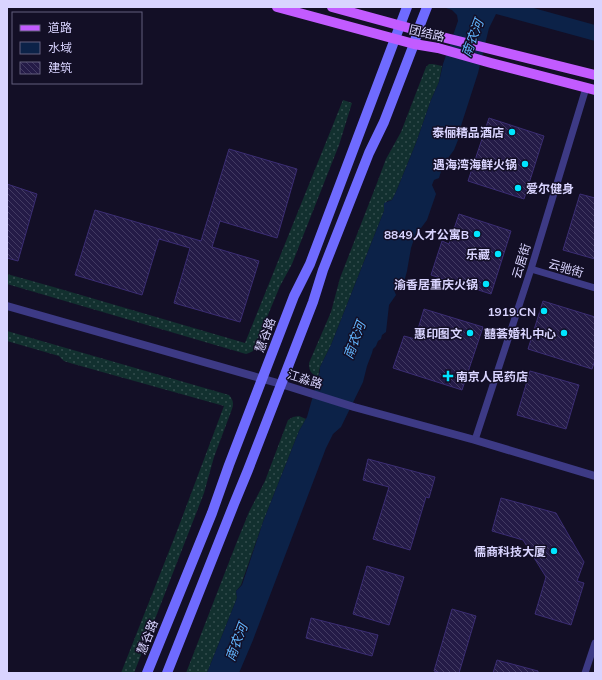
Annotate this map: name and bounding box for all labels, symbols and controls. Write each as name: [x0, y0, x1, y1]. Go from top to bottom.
legend: [12, 12, 142, 84]
water label: 南农河: [458, 14, 488, 59]
text: 道路: [48, 20, 72, 35]
street label: 团结路: [408, 22, 446, 44]
text: 水域: [48, 40, 72, 55]
text: 建筑: [48, 60, 72, 75]
place label: 泰俪精品酒店: [432, 125, 504, 140]
marker: 泰俪精品酒店: [507, 127, 517, 137]
place label: 遇海湾海鲜火锅: [433, 157, 517, 172]
marker: 遇海湾海鲜火锅: [520, 159, 530, 169]
place label: 爱尔健身: [526, 181, 574, 196]
marker: 爱尔健身: [513, 183, 523, 193]
place label: 8849人才公寓B: [384, 227, 469, 242]
marker: 8849人才公寓B: [472, 229, 482, 239]
street label: 云居街: [509, 242, 533, 280]
place label: 乐藏: [466, 247, 490, 262]
marker: 乐藏: [493, 249, 503, 259]
street label: 云驰街: [547, 256, 585, 280]
place label: 渝香居重庆火锅: [394, 277, 478, 292]
marker: 渝香居重庆火锅: [481, 279, 491, 289]
place label: 1919.CN: [487, 304, 536, 319]
marker: 1919.CN: [539, 306, 549, 316]
street label: 慧谷路: [252, 316, 278, 354]
water label: 南农河: [340, 316, 370, 361]
place label: 惠印图文: [414, 326, 462, 341]
place label: 囍荟婚礼中心: [484, 326, 556, 341]
marker: 惠印图文: [465, 328, 475, 338]
marker: 囍荟婚礼中心: [559, 328, 569, 338]
street label: 江淼路: [286, 367, 324, 391]
place label: 南京人民药店: [456, 369, 528, 384]
marker: 南京人民药店: [443, 371, 453, 381]
place label: 儒商科技大厦: [474, 544, 546, 559]
marker: 儒商科技大厦: [549, 546, 559, 556]
street label: 慧谷路: [133, 617, 161, 657]
water label: 南农河: [222, 618, 252, 663]

